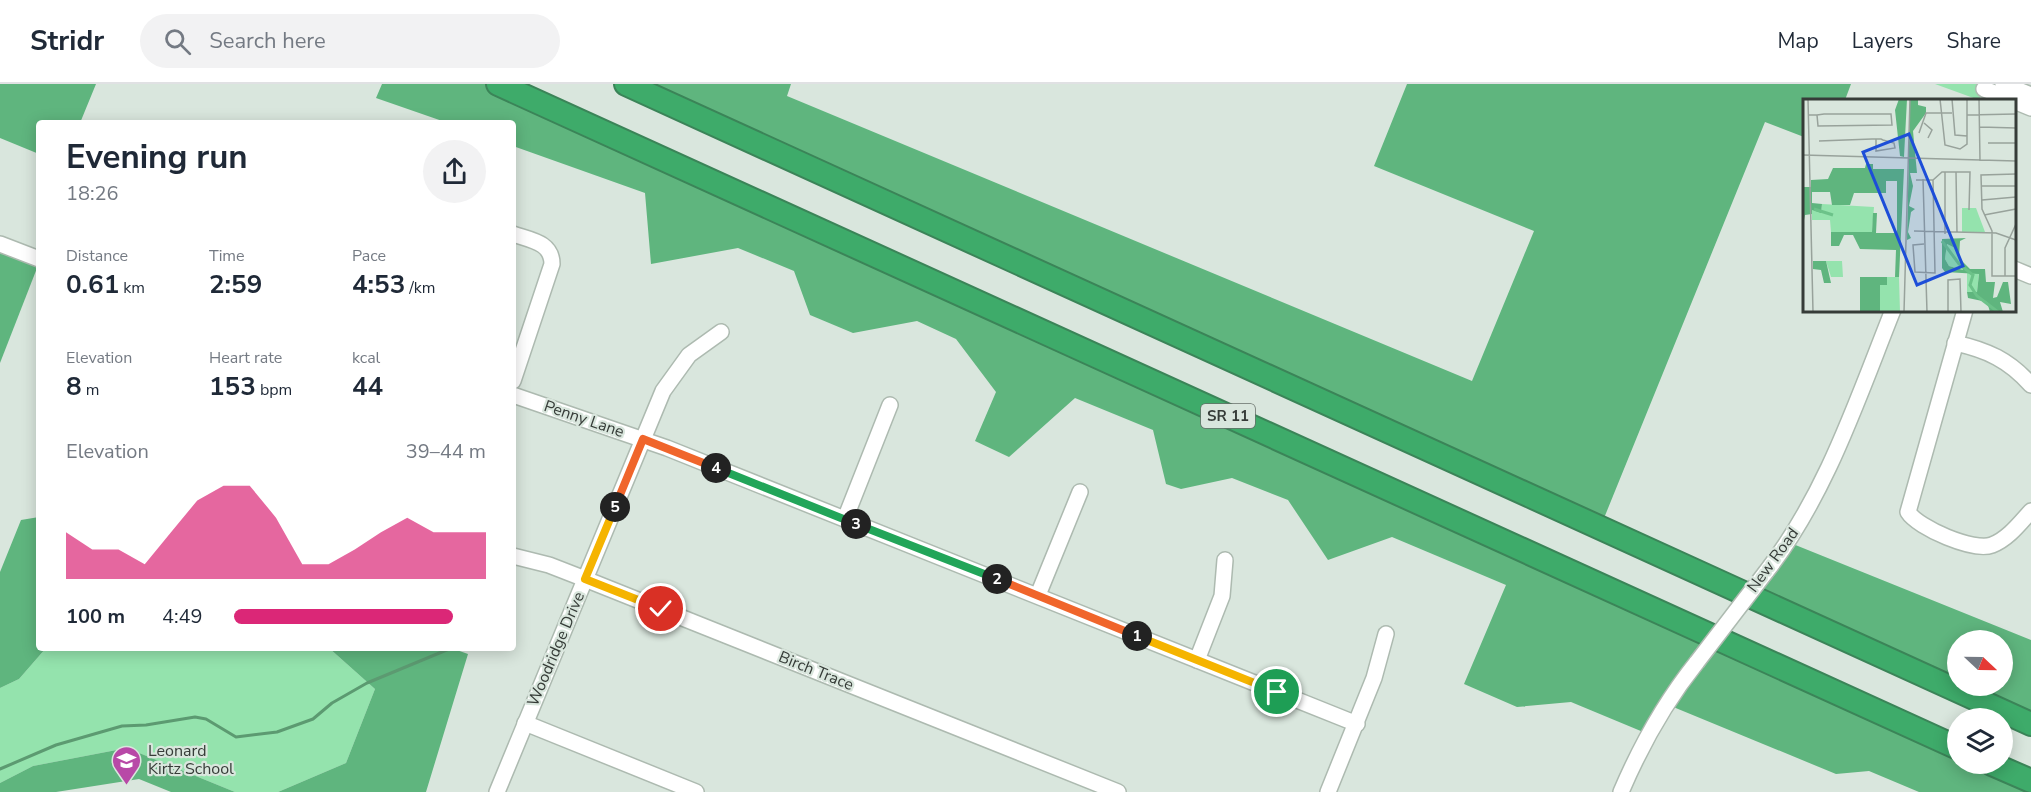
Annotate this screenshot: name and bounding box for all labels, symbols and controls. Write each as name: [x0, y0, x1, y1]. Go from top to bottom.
search box: [140, 14, 560, 68]
text: Stridr: [30, 22, 104, 60]
icon: search: [161, 25, 194, 58]
text: Search here: [209, 26, 326, 56]
text: Map: [1777, 27, 1819, 55]
text: Layers: [1852, 27, 1913, 55]
text: Share: [1946, 27, 2001, 55]
inset map: [1803, 99, 2016, 312]
text: Evening run: [66, 135, 248, 180]
button: share: [423, 140, 486, 203]
text: 18:26: [66, 180, 119, 207]
text: Distance: [66, 245, 128, 267]
text: Time: [209, 245, 245, 267]
text: Pace: [352, 245, 386, 267]
text: 0.61: [66, 267, 119, 302]
text: 2:59: [209, 267, 262, 302]
text: 4:53: [352, 267, 405, 302]
text: km: [119, 277, 145, 299]
text: /km: [405, 277, 436, 299]
text: Elevation: [66, 347, 132, 369]
text: Heart rate: [209, 347, 282, 369]
text: kcal: [352, 347, 380, 369]
text: 8: [66, 369, 82, 404]
text: 153: [209, 369, 256, 404]
text: 44: [352, 369, 383, 404]
text: m: [82, 379, 99, 401]
text: bpm: [256, 379, 292, 401]
street label: Penny Lane: [541, 395, 627, 443]
road number: SR 11: [1201, 404, 1255, 428]
text: Elevation: [66, 438, 149, 465]
text: 39–44 m: [406, 438, 486, 465]
pin: 4: [701, 453, 731, 483]
text: 4: [711, 457, 721, 479]
pin: 5: [600, 492, 630, 522]
text: 5: [610, 496, 620, 518]
pin: 3: [841, 509, 871, 539]
text: 3: [851, 513, 861, 535]
street label: New Road: [1742, 523, 1804, 597]
pin: 2: [982, 564, 1012, 594]
text: 2: [992, 568, 1002, 590]
pin: [635, 583, 686, 634]
street label: Woodridge Drive: [522, 588, 590, 710]
icon: check: [644, 592, 677, 625]
text: 100 m: [66, 603, 125, 630]
text: 4:49: [162, 603, 203, 630]
pin: 1: [1122, 621, 1152, 651]
text: 1: [1132, 625, 1142, 647]
north arrow: [1947, 630, 2013, 696]
map controls: [1947, 630, 2013, 774]
street label: Birch Trace: [775, 646, 857, 696]
pin: [1251, 666, 1302, 717]
icon: arrive: [1260, 675, 1293, 708]
button: layers: [1947, 708, 2013, 774]
place label: Leonard Kirtz School: [148, 740, 234, 780]
school or university icon: Leonard Kirtz School: [111, 744, 143, 786]

